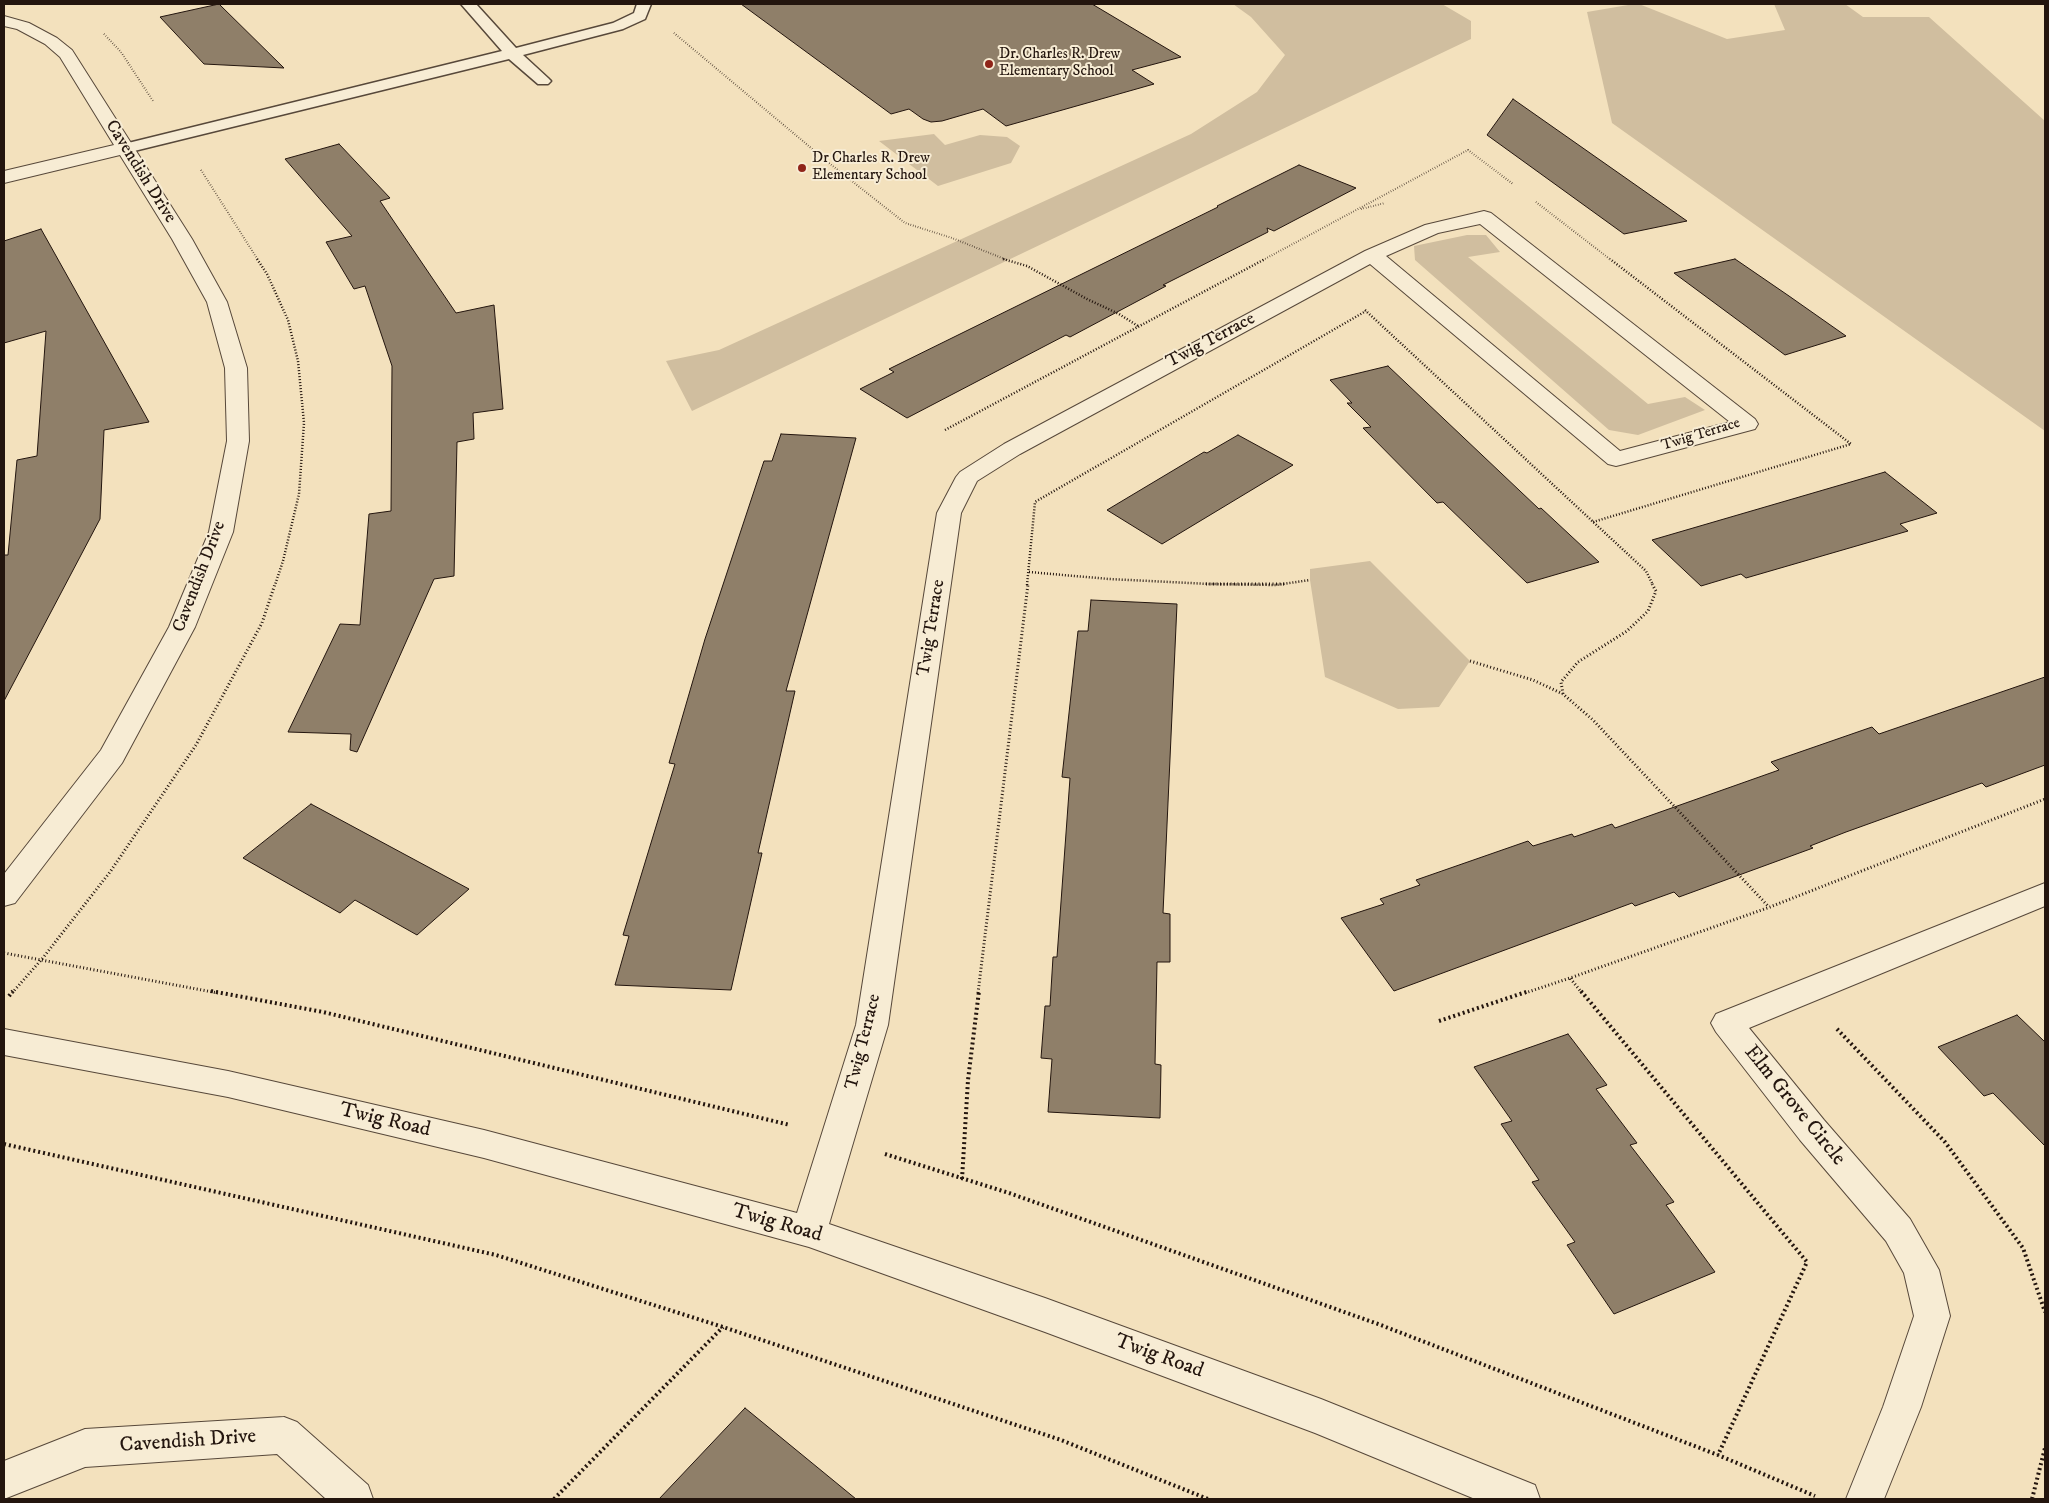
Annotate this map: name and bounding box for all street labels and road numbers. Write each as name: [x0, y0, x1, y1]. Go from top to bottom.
street label: Cavendish Drive: [100, 117, 180, 227]
street label: Twig Terrace: [1163, 309, 1259, 373]
street label: Twig Terrace: [1660, 415, 1742, 455]
street label: Cavendish Drive: [169, 518, 231, 636]
street label: Twig Terrace: [914, 578, 950, 678]
street label: Twig Terrace: [842, 992, 886, 1092]
street label: Elm Grove Circle: [1738, 1041, 1850, 1171]
street label: Twig Road: [337, 1098, 433, 1144]
street label: Twig Road: [729, 1199, 825, 1249]
street label: Twig Road: [1111, 1329, 1207, 1385]
street label: Cavendish Drive: [119, 1425, 257, 1459]

